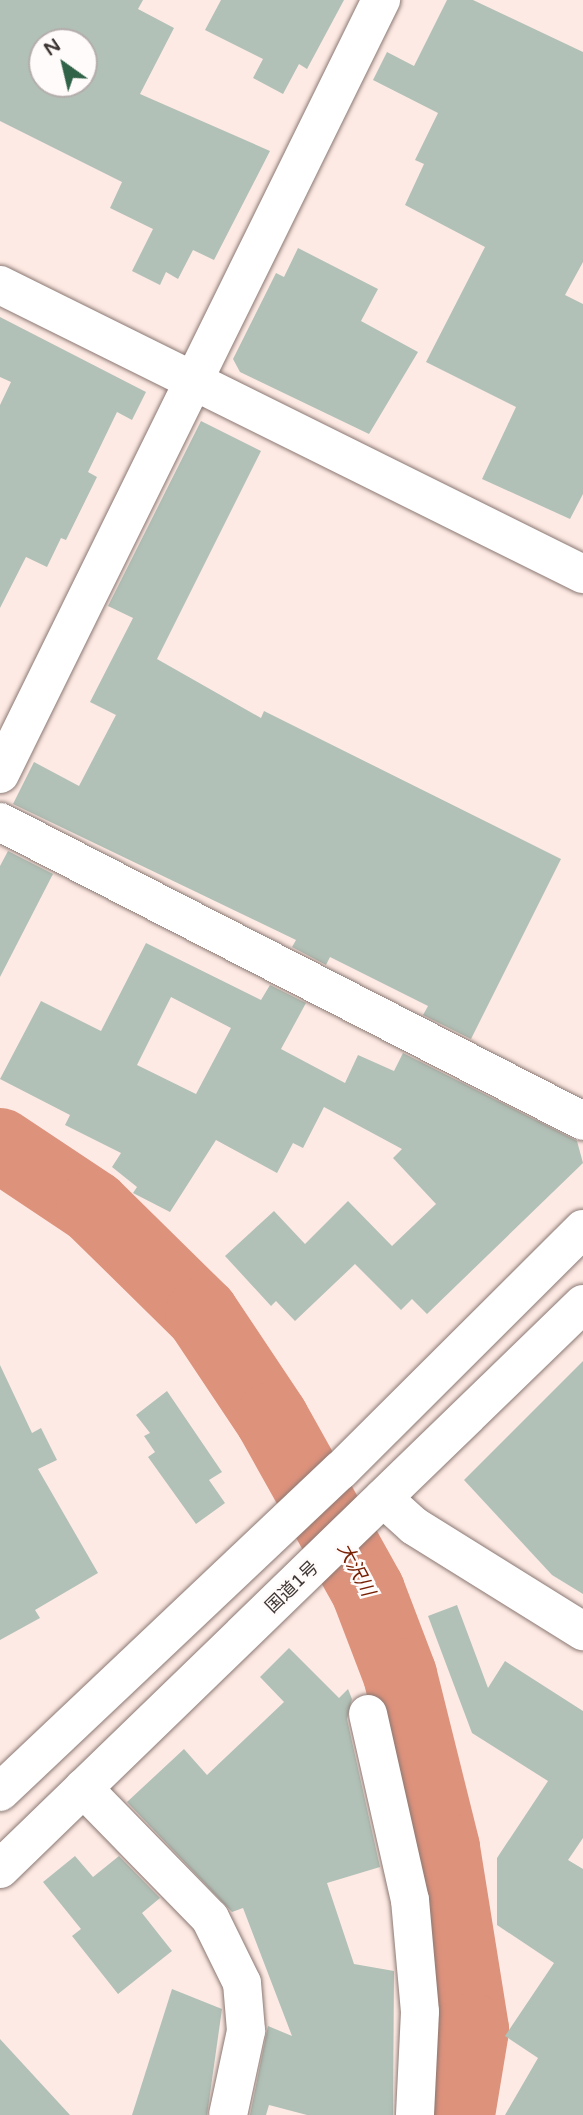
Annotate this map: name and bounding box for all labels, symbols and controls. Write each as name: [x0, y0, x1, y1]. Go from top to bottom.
north arrow: [28, 28, 98, 98]
text: N: [40, 34, 65, 61]
water label: 大沢川: [332, 1539, 378, 1601]
street label: 国道1号: [261, 1557, 323, 1617]

